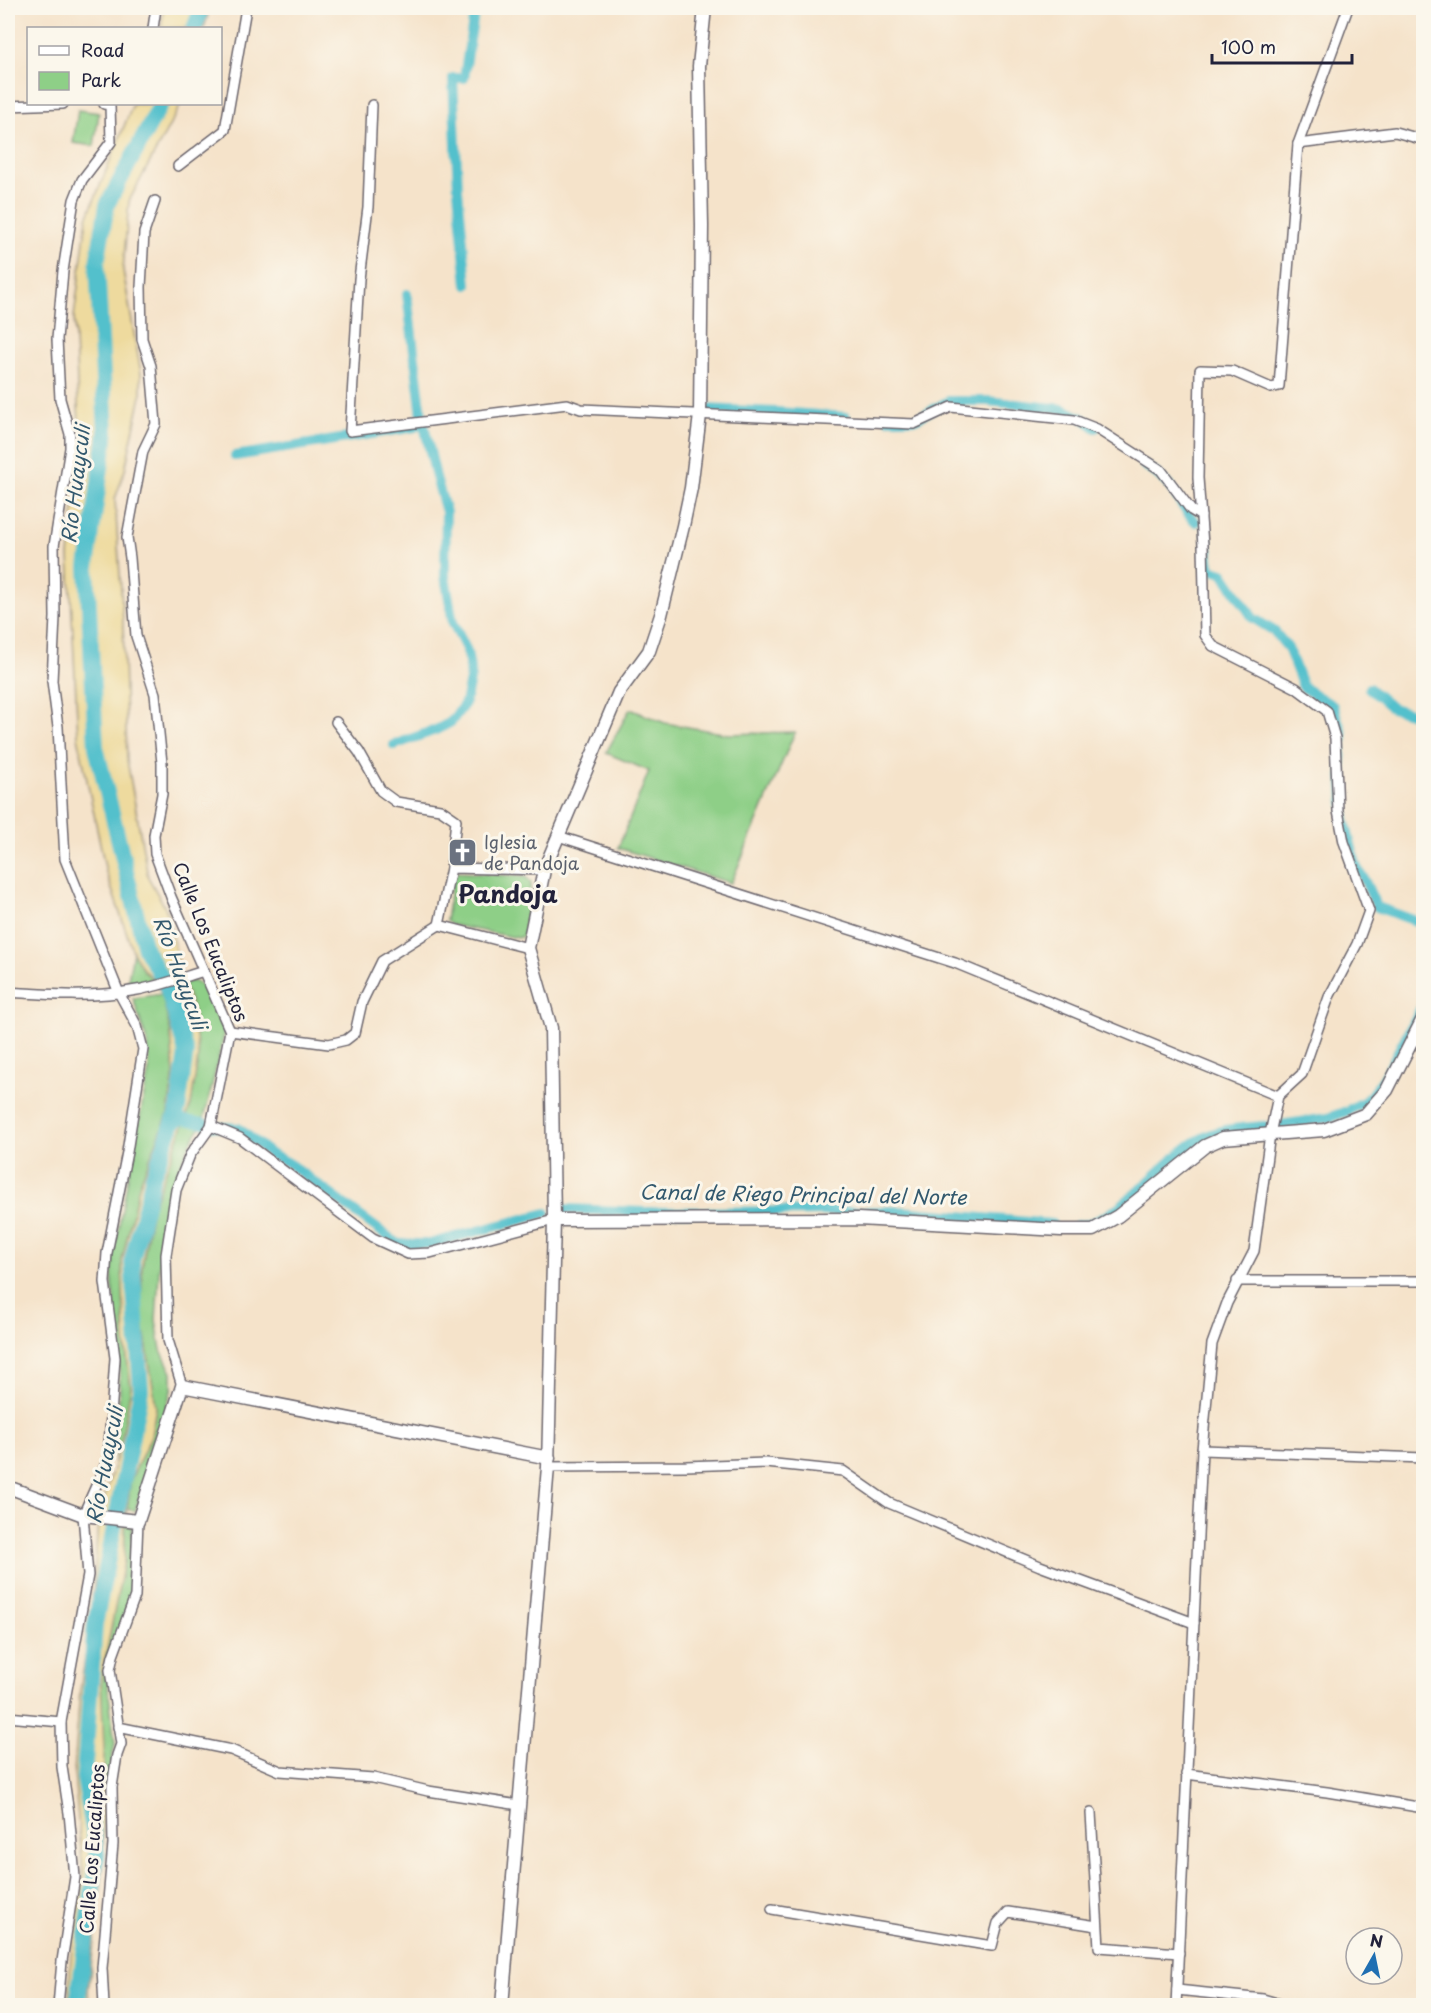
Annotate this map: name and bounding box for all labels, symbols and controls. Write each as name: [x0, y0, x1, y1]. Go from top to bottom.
legend: [27, 27, 222, 105]
scale bar: [1212, 27, 1352, 65]
text: 100 m: [1221, 33, 1276, 60]
text: Road: [81, 36, 125, 63]
text: Park: [81, 66, 121, 93]
water label: Río Huayculi: [53, 420, 98, 545]
place label: Iglesia de Pandoja: [484, 828, 580, 876]
church icon: Iglesia de Pandoja: [447, 837, 479, 869]
street label: Calle Los Eucaliptos: [167, 858, 256, 1025]
district label: Pandoja: [458, 875, 558, 911]
water label: Río Huayculi: [146, 912, 217, 1037]
water label: Canal de Riego Principal del Norte: [639, 1176, 968, 1212]
water label: Río Huayculi: [78, 1400, 131, 1526]
street label: Calle Los Eucaliptos: [72, 1763, 111, 1935]
north arrow: [1344, 1926, 1404, 1986]
text: N: [1368, 1927, 1385, 1953]

